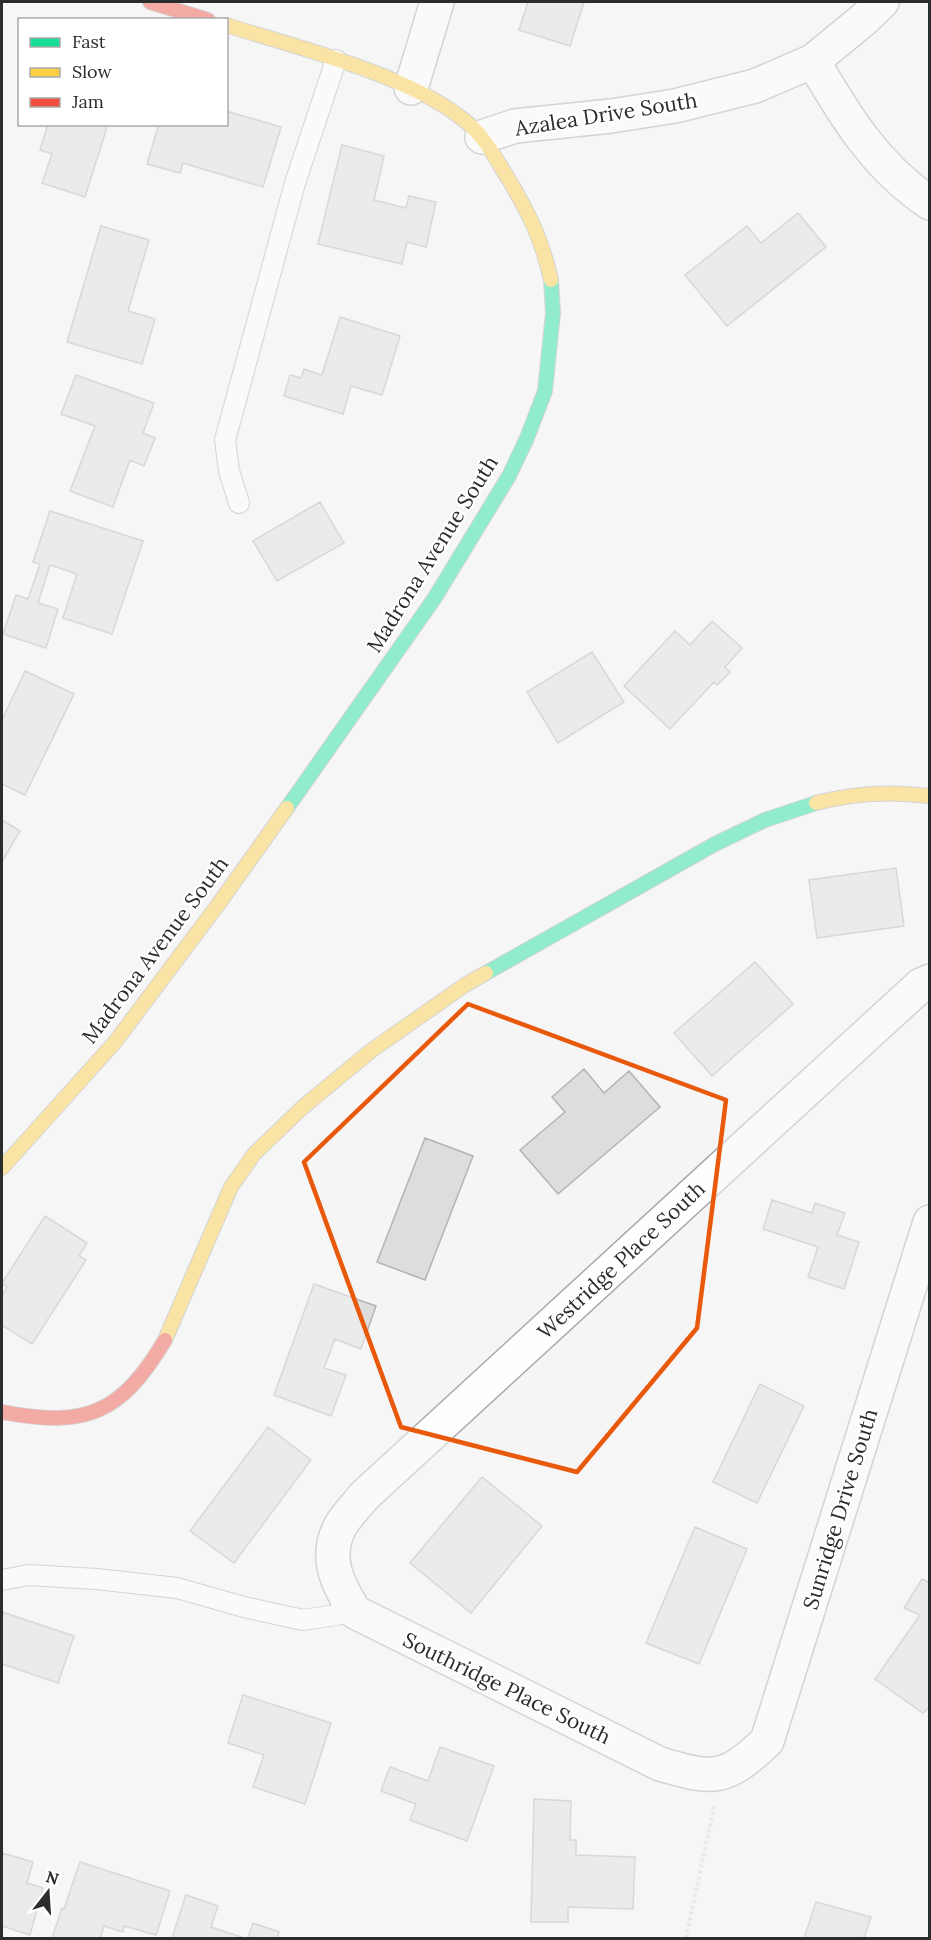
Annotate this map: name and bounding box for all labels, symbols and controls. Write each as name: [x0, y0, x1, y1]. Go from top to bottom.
legend: [18, 18, 228, 126]
text: Fast: [72, 30, 106, 53]
text: Slow: [72, 60, 112, 83]
street label: Azalea Drive South: [512, 86, 699, 142]
text: Jam: [71, 90, 104, 113]
street label: Madrona Avenue South: [360, 450, 504, 658]
street label: Madrona Avenue South: [76, 851, 234, 1049]
street label: Westridge Place South: [531, 1175, 711, 1345]
street label: Sunridge Drive South: [797, 1405, 883, 1613]
street label: Southridge Place South: [399, 1626, 615, 1750]
north arrow: [18, 1862, 78, 1922]
text: N: [44, 1866, 61, 1889]

